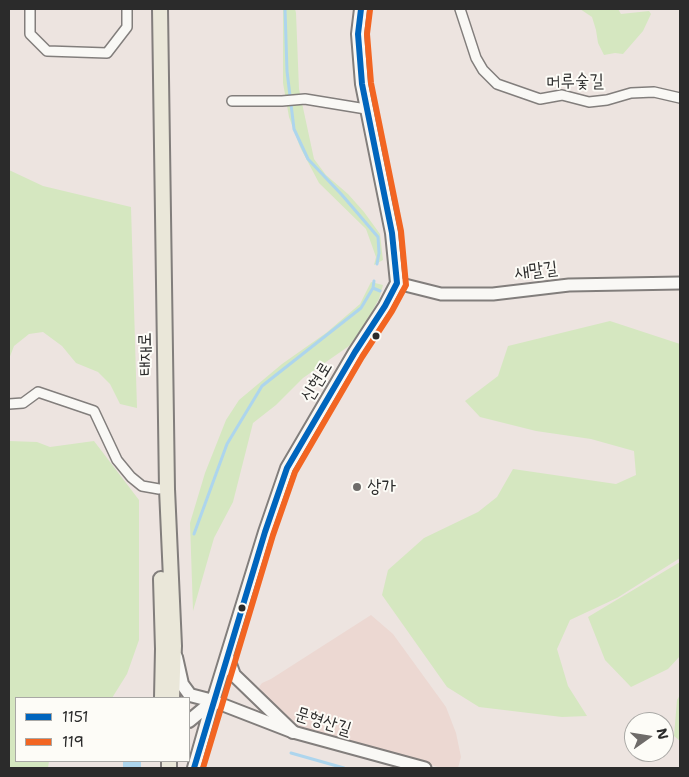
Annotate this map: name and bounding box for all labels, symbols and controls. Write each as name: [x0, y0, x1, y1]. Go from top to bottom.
street label: 머루숯길: [546, 71, 604, 93]
street label: 새말길: [513, 258, 559, 284]
unlabelled marker: [371, 331, 381, 341]
street label: 태재로: [135, 332, 157, 376]
street label: 신현로: [297, 358, 337, 406]
place label: 상가: [367, 476, 396, 498]
marker: 상가: [351, 481, 363, 493]
unlabelled marker: [237, 603, 247, 613]
legend: [15, 697, 190, 762]
street label: 문형산길: [292, 703, 354, 741]
text: 1151: [62, 707, 89, 727]
north arrow: [624, 712, 674, 762]
text: N: [653, 726, 673, 741]
text: 119: [62, 732, 84, 752]

